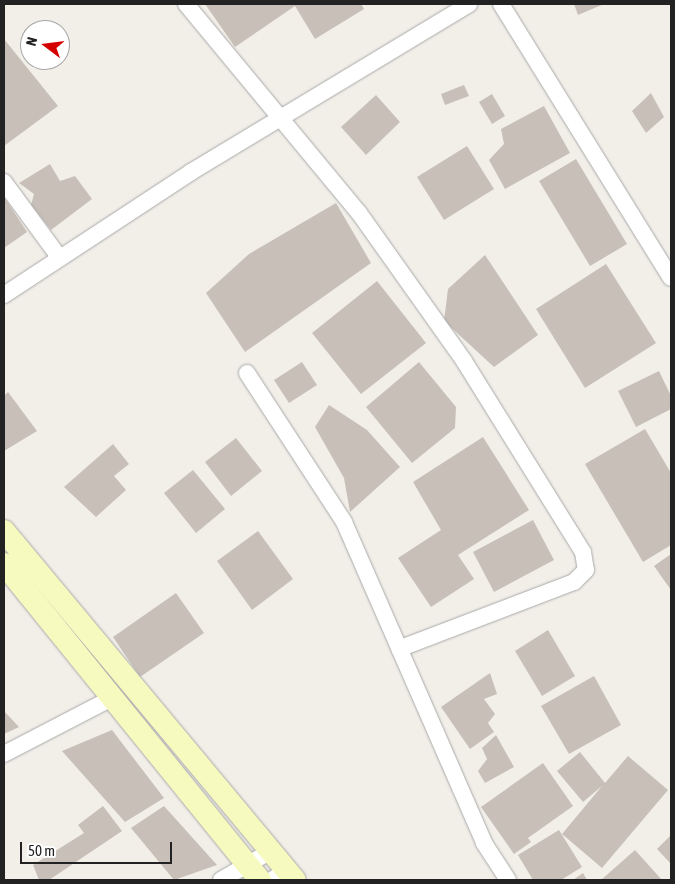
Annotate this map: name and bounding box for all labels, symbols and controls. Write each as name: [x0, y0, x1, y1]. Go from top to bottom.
north arrow: [20, 20, 70, 70]
text: N: [23, 35, 40, 47]
scale bar: [22, 832, 175, 864]
text: 50 m: [28, 842, 55, 859]

